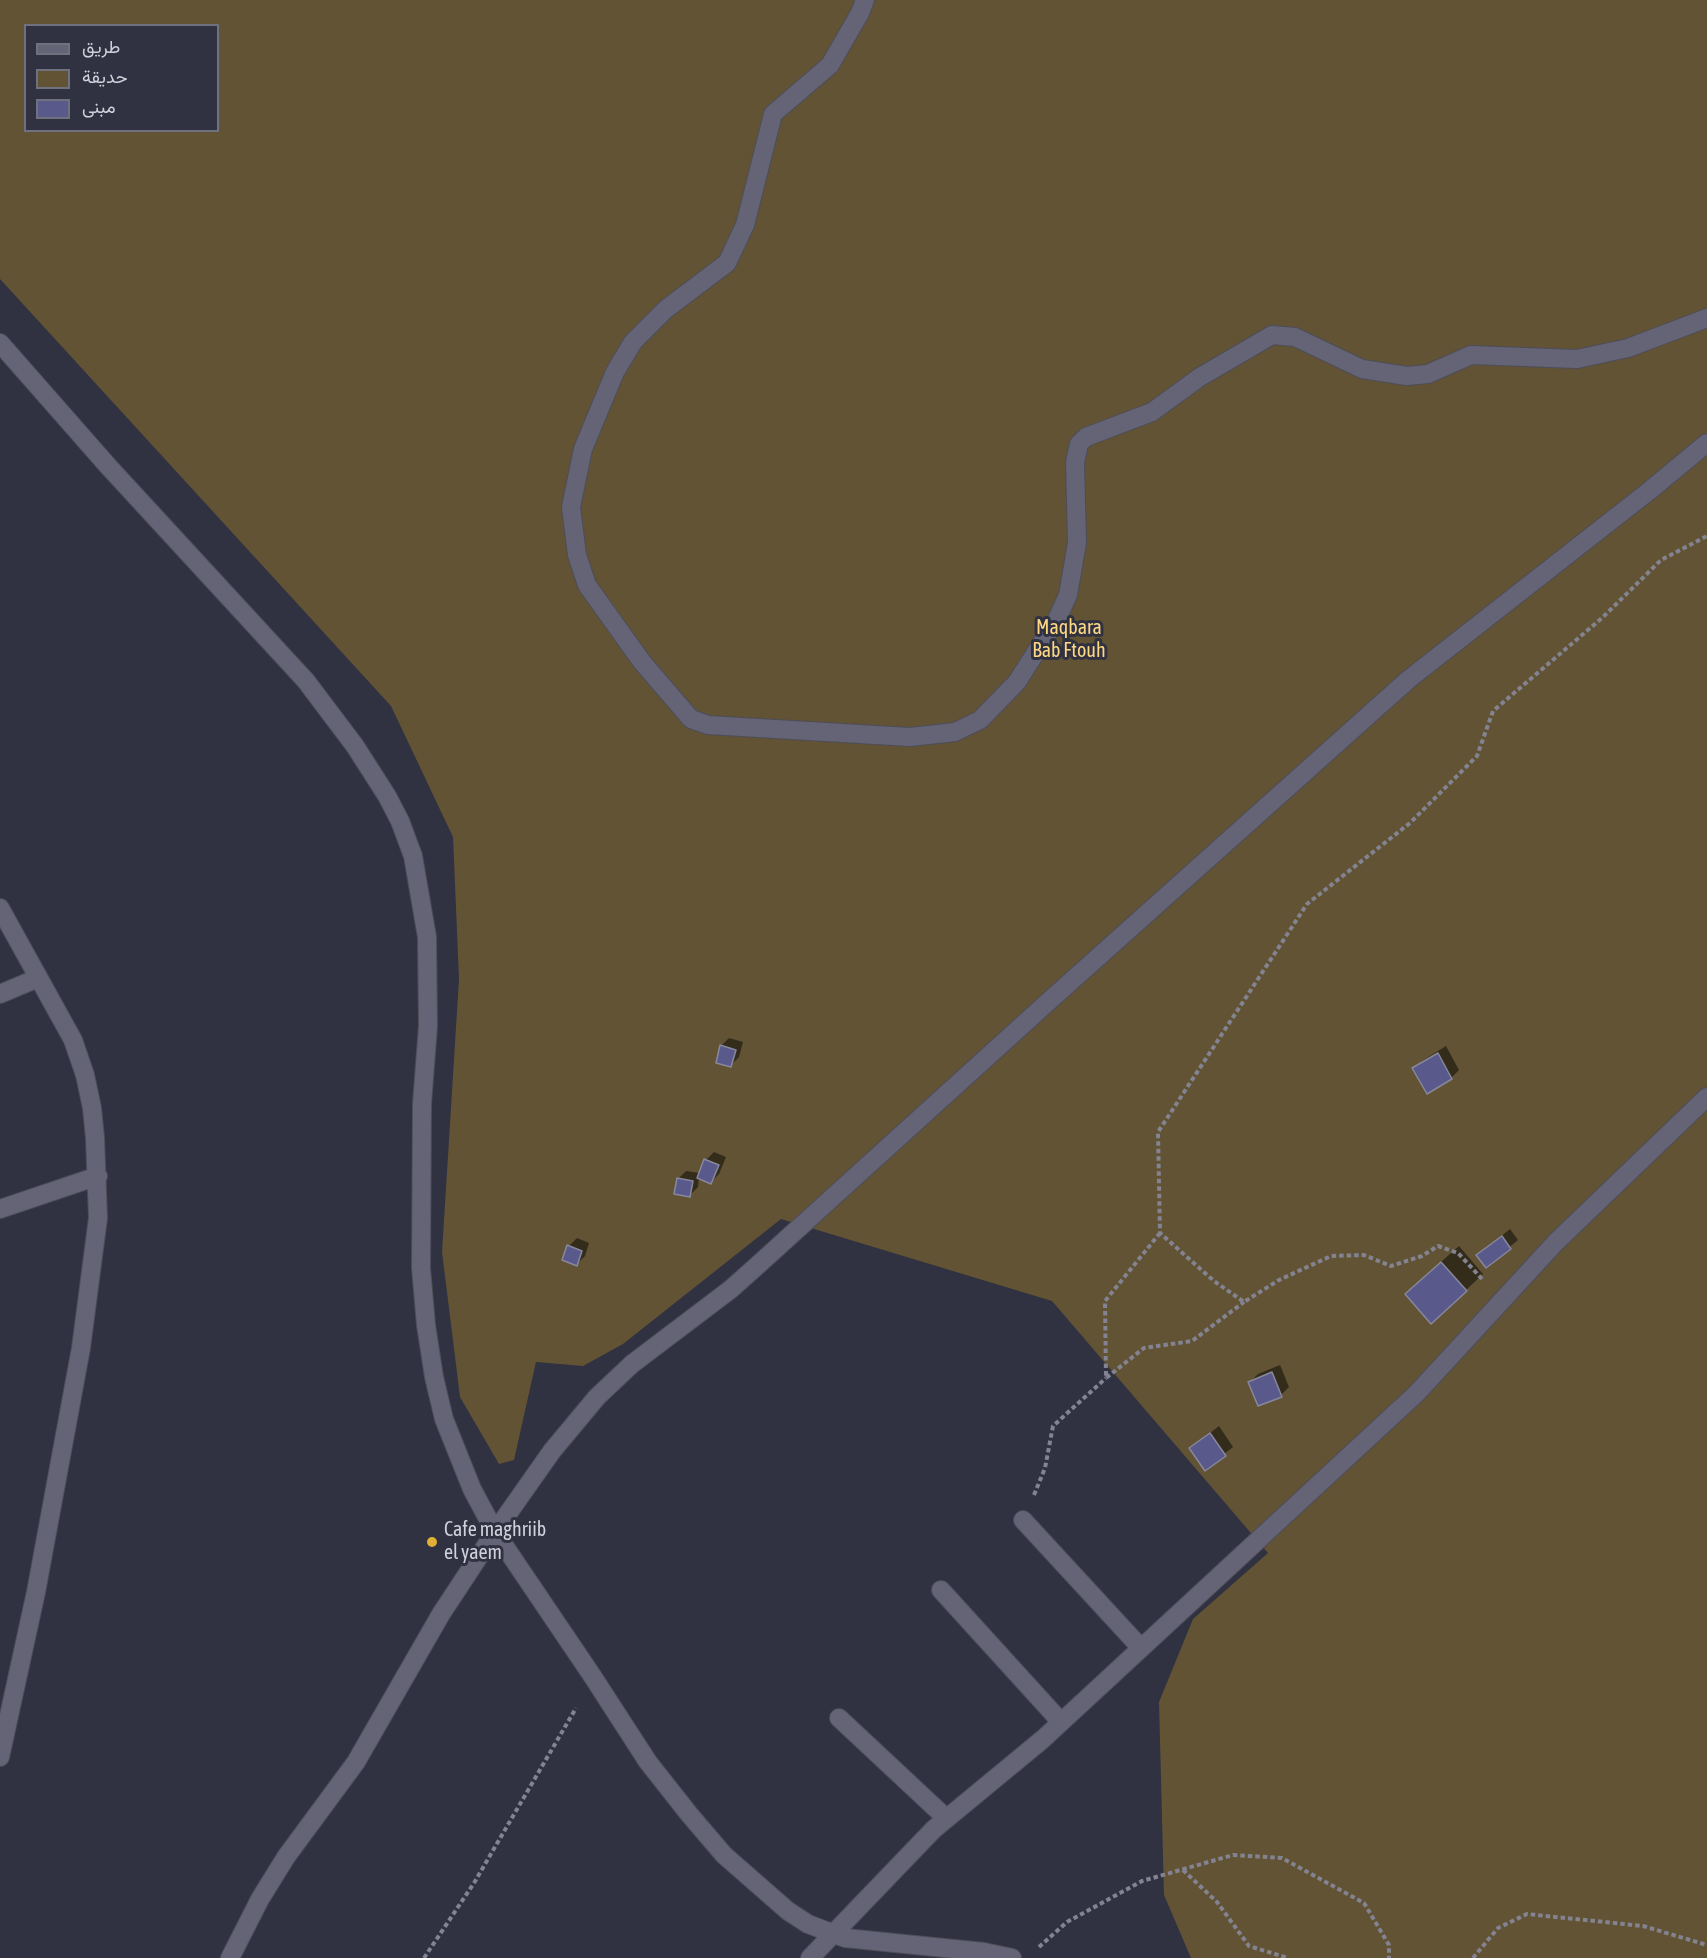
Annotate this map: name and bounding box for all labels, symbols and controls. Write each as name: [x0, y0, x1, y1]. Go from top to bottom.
legend: [24, 24, 219, 132]
text: طريق: [82, 36, 120, 57]
text: حديقة: [82, 66, 128, 87]
text: مبنى: [82, 96, 116, 117]
park label: Maqbara Bab Ftouh: [1032, 616, 1106, 663]
place label: Cafe maghriib el yaem: [444, 1518, 546, 1565]
marker: Cafe maghriib el yaem: [425, 1535, 439, 1549]

